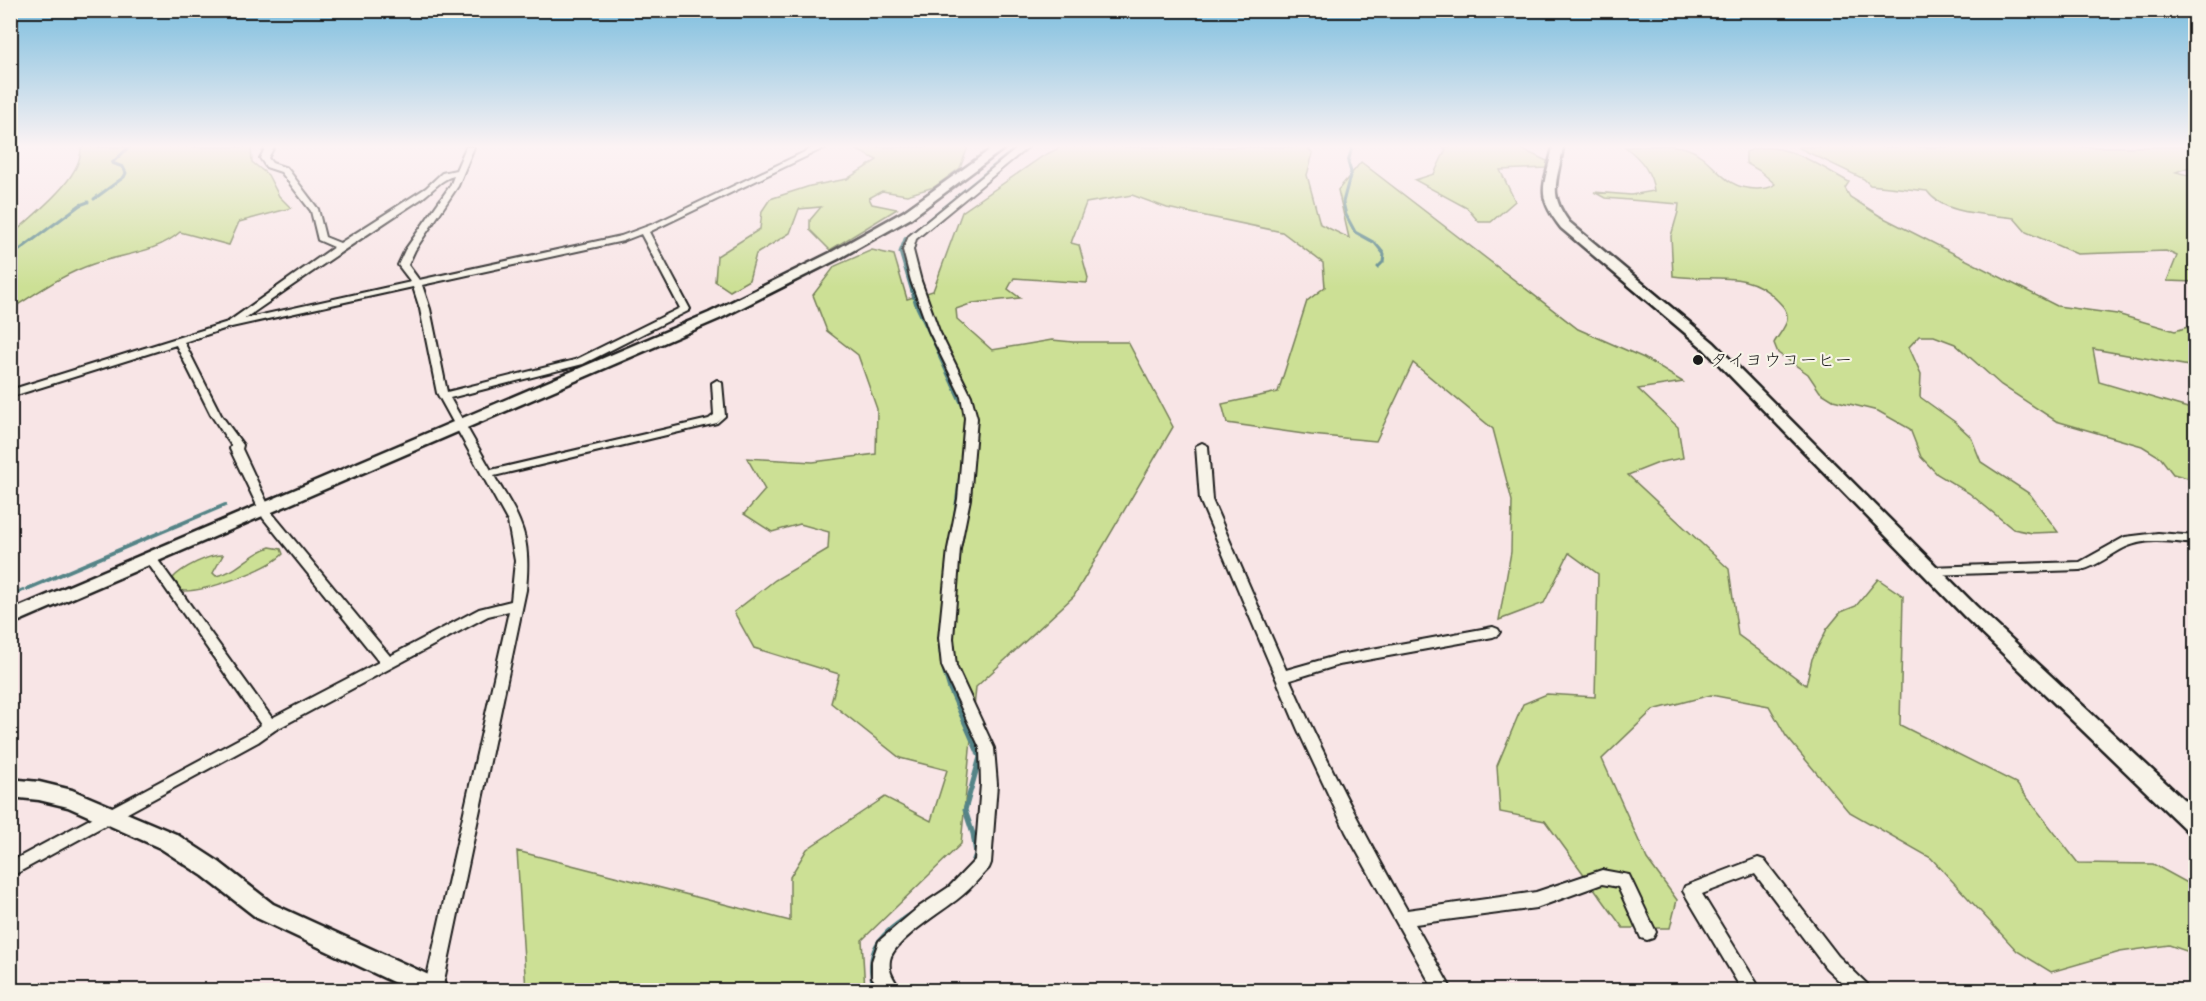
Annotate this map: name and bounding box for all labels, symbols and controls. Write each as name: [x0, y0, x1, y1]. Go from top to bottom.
place label: タイヨウコーヒー: [1710, 350, 1852, 375]
marker: タイヨウコーヒー: [1691, 353, 1705, 367]

